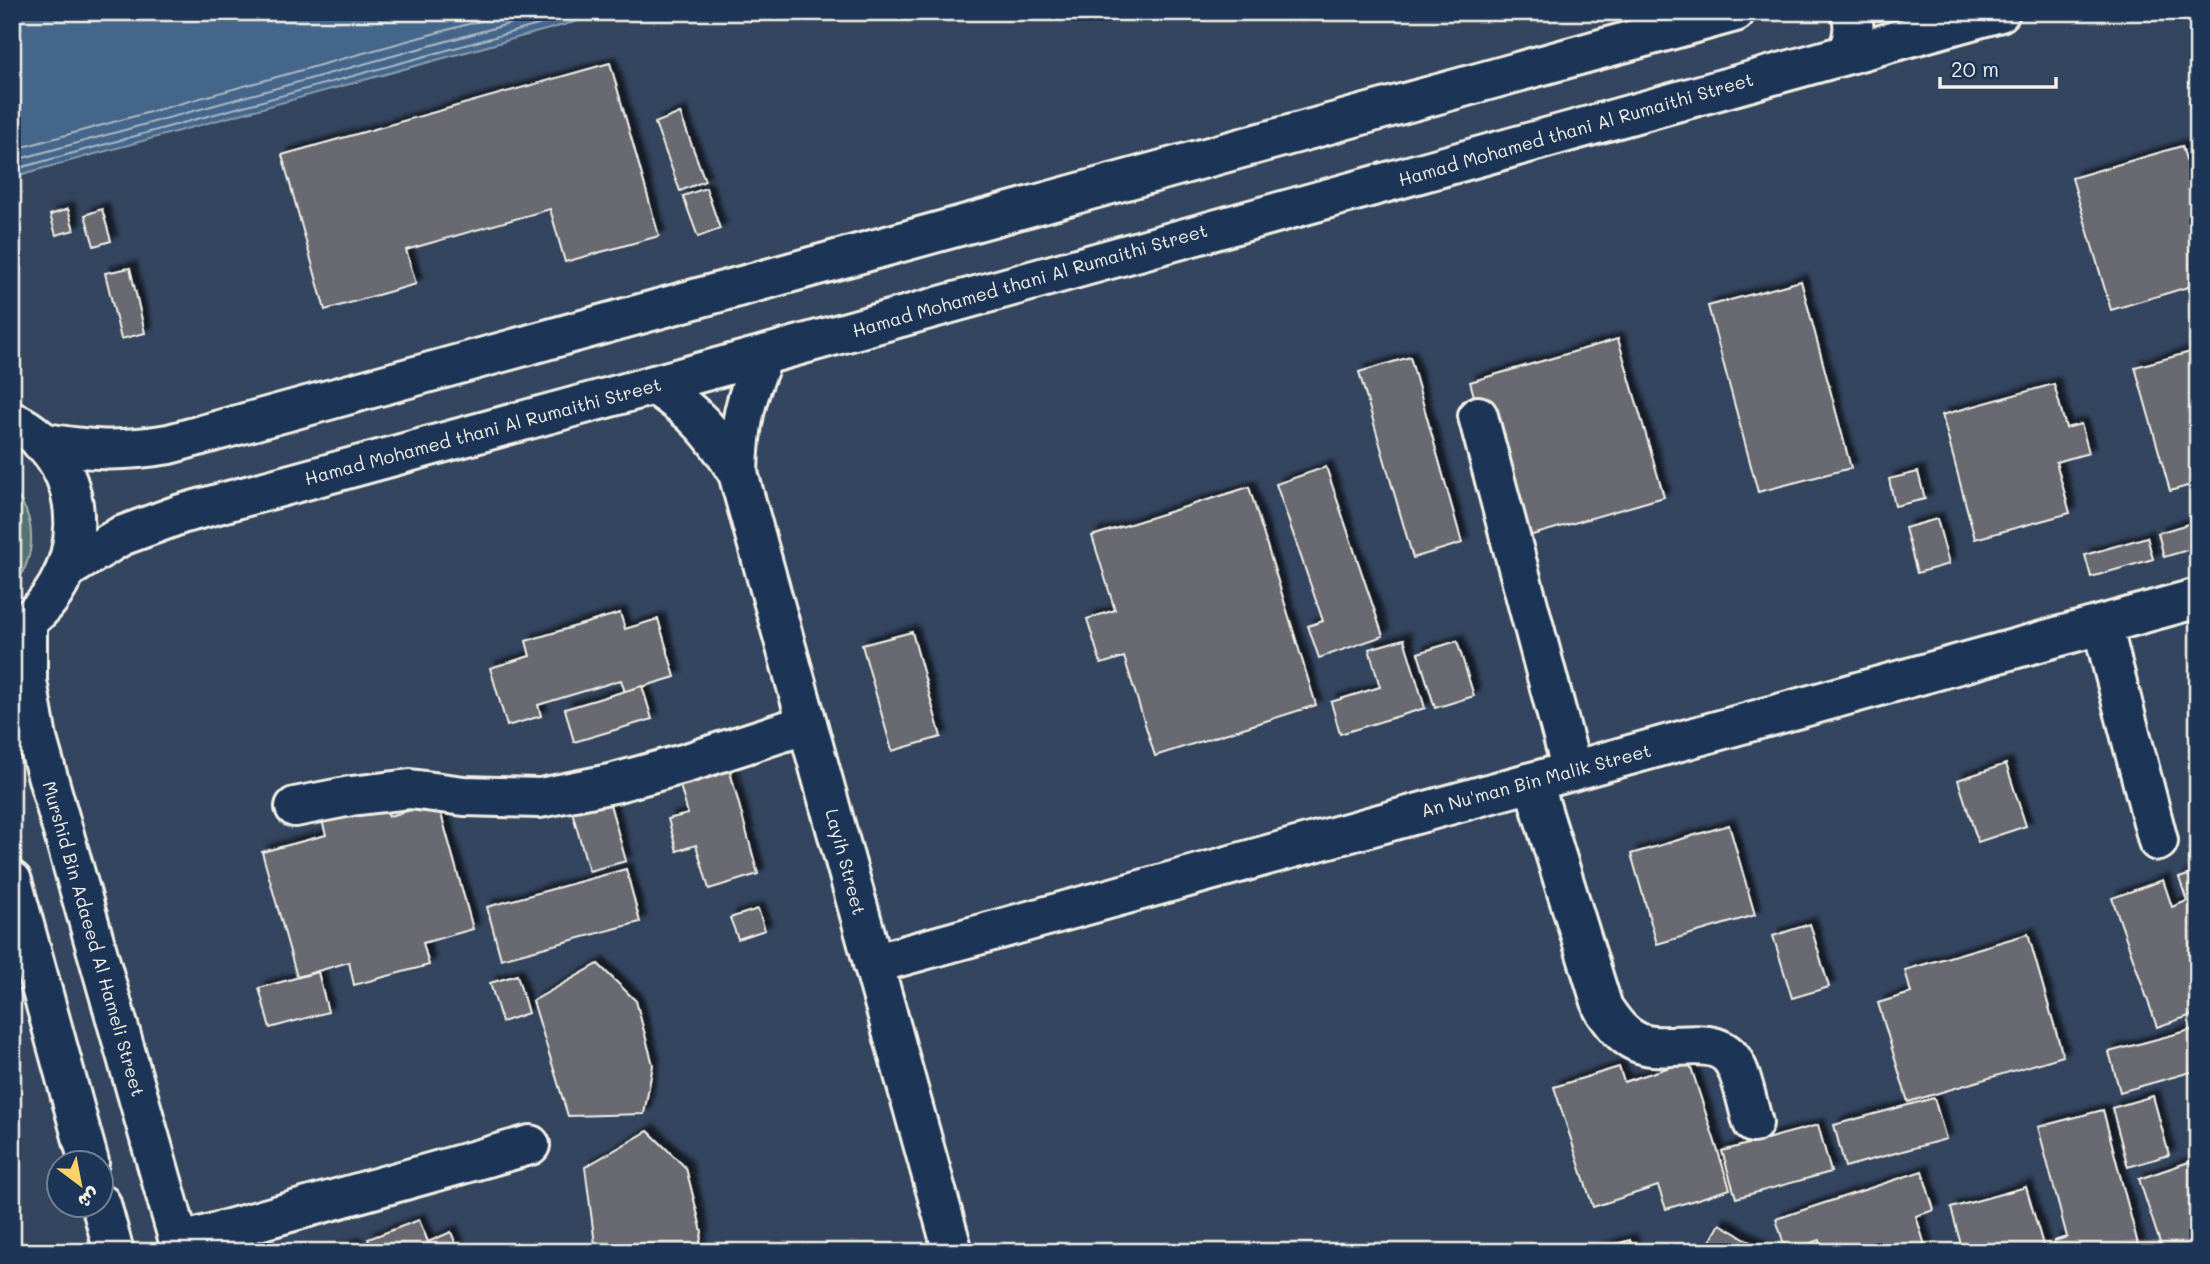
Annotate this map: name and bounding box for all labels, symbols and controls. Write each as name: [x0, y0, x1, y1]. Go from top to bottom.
scale bar: [1940, 46, 2056, 90]
text: 20 m: [1951, 55, 1999, 82]
street label: Hamad Mohamed thani Al Rumaithi Street: [1395, 67, 1756, 191]
street label: Hamad Mohamed thani Al Rumaithi Street: [849, 218, 1210, 342]
street label: Hamad Mohamed thani Al Rumaithi Street: [302, 372, 664, 490]
street label: An Nu'man Bin Malik Street: [1418, 738, 1653, 822]
street label: Murshid Bin Adaeed Al Hameli Street: [37, 778, 151, 1099]
street label: Layih Street: [820, 806, 872, 917]
north arrow: [46, 1148, 116, 1218]
text: ش: [74, 1183, 105, 1215]

